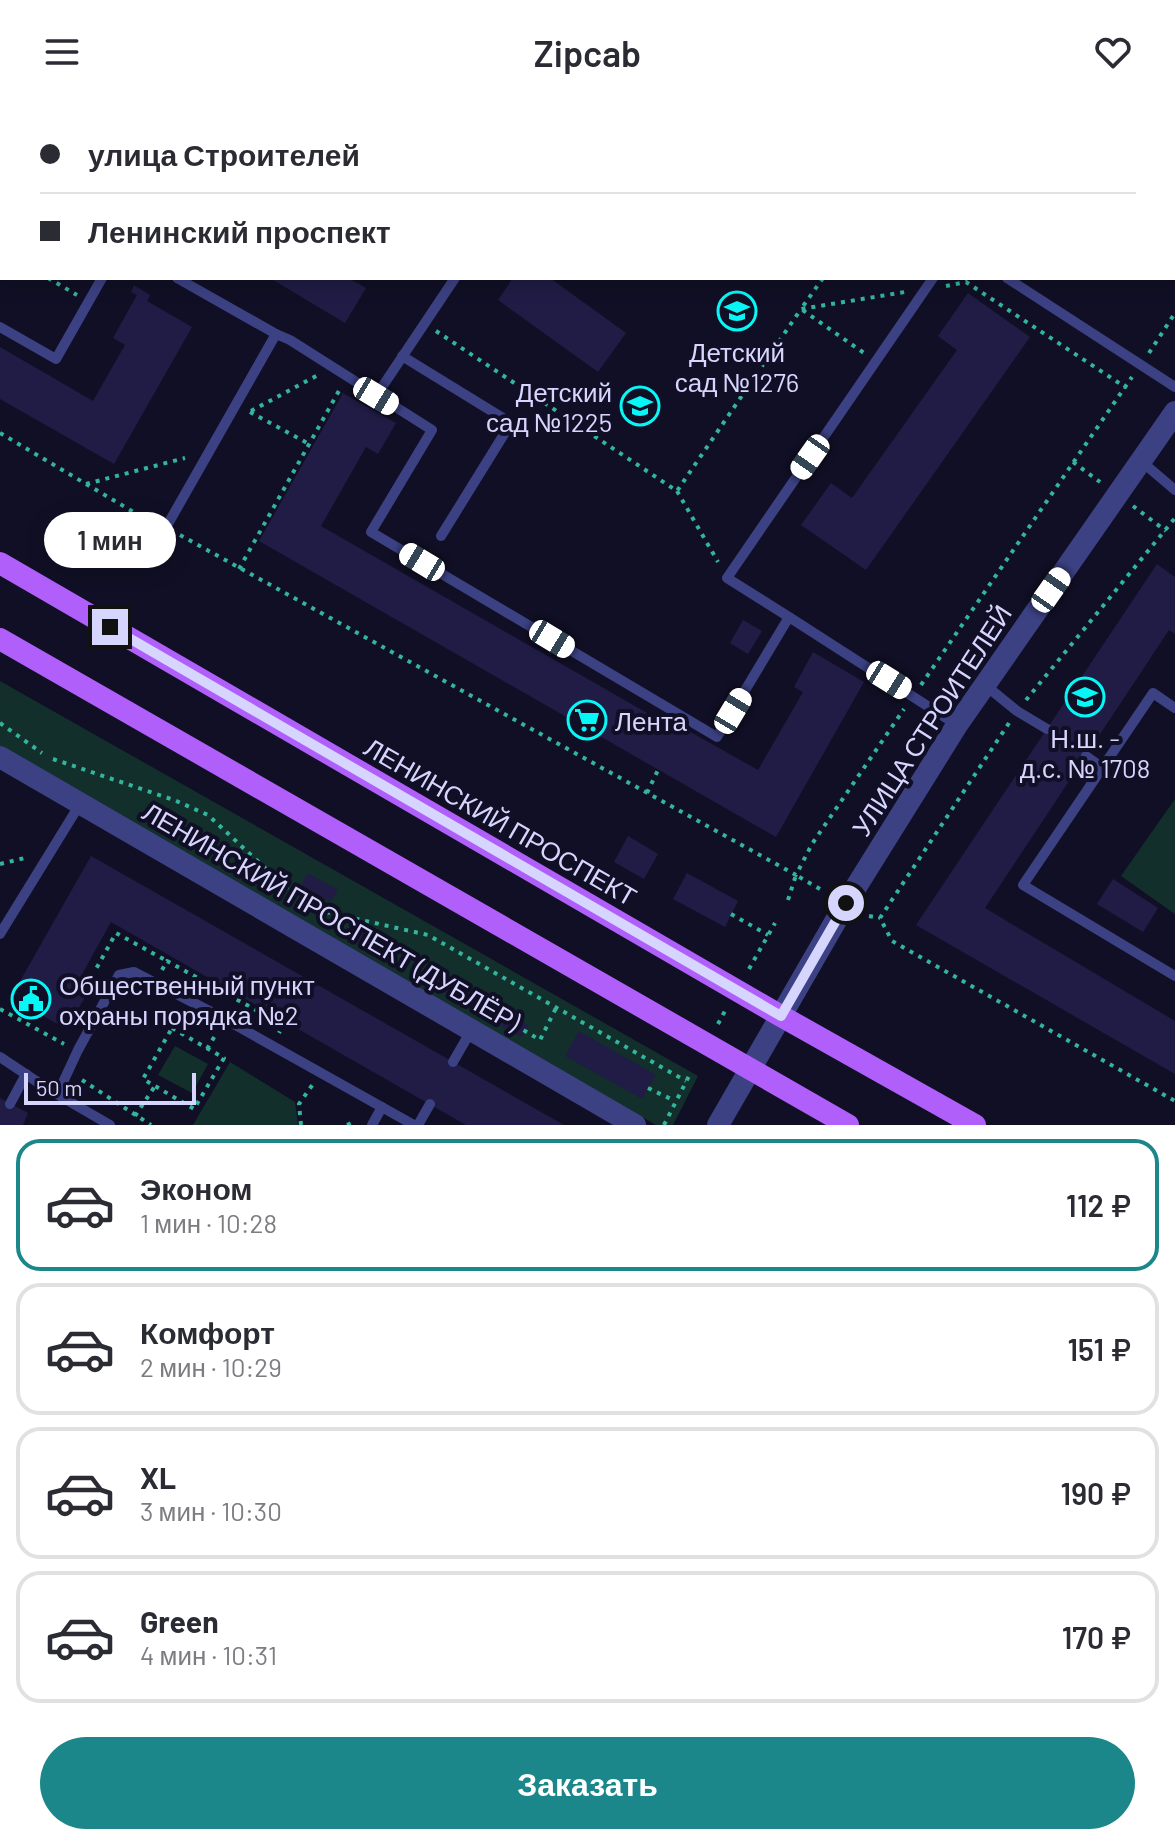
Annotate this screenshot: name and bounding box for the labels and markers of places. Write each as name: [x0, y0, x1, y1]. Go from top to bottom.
school or university icon: Детский сад №1276: [716, 290, 758, 332]
place label: Детский сад №1276: [675, 336, 799, 397]
place label: Детский сад №1225: [486, 376, 612, 437]
school or university icon: Детский сад №1225: [619, 385, 661, 427]
school or university icon: Н.ш. - д.с. № 1708: [1064, 676, 1106, 718]
supermarket icon: Лента: [566, 699, 608, 741]
place label: Лента: [615, 705, 687, 736]
place label: Н.ш. - д.с. № 1708: [1020, 722, 1150, 783]
place label: Общественный пункт охраны порядка №2: [59, 969, 315, 1030]
public building icon: Общественный пункт охраны порядка №2: [10, 978, 52, 1020]

